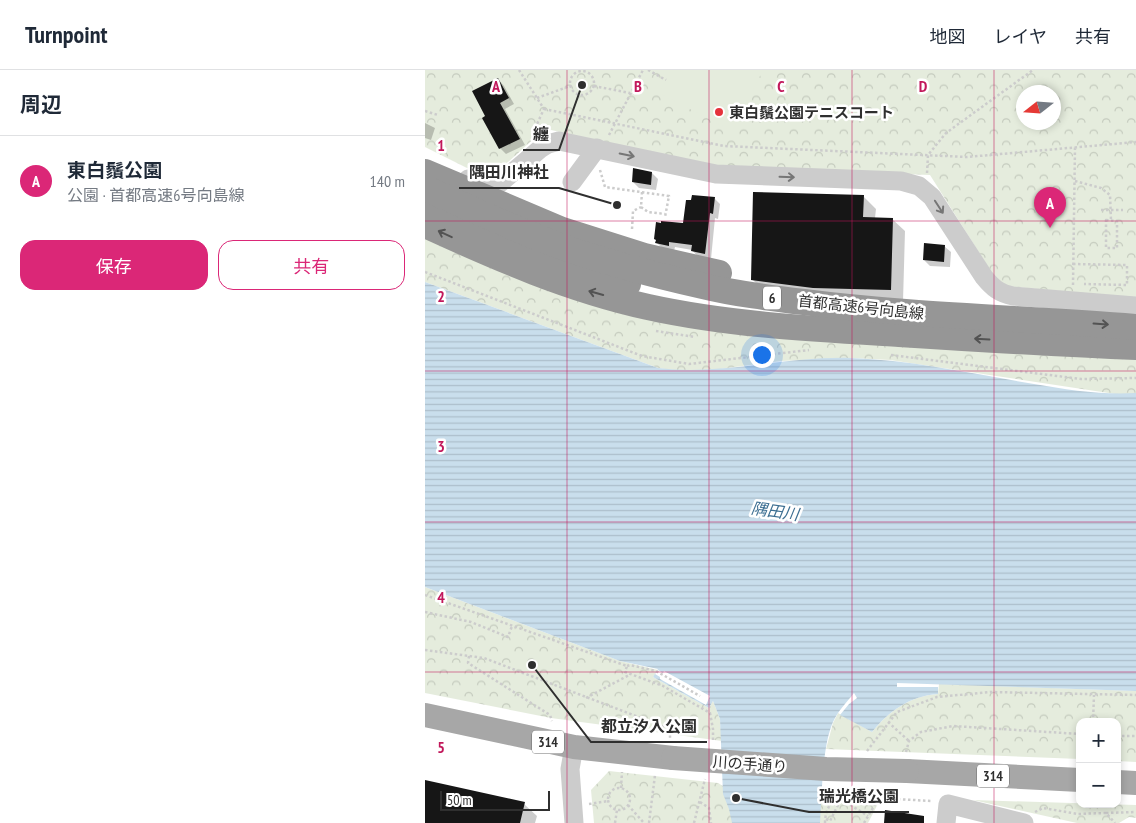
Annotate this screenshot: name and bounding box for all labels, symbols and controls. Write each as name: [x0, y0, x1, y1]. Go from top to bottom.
text: Turnpoint: [25, 19, 107, 50]
text: 地図: [930, 25, 966, 48]
text: レイヤ: [994, 25, 1047, 48]
text: 共有: [1075, 25, 1111, 48]
text: A: [491, 76, 501, 96]
text: B: [634, 76, 642, 96]
text: C: [777, 76, 785, 96]
text: D: [919, 76, 928, 96]
north arrow: [1016, 85, 1061, 130]
text: 周辺: [20, 91, 62, 118]
place label: 東白鬚公園テニスコート: [729, 103, 894, 122]
marker: 東白鬚公園テニスコート: [713, 106, 725, 118]
callout: 纏: [523, 119, 559, 150]
text: 纏: [533, 124, 549, 144]
text: 1: [437, 135, 445, 155]
one-way arrow: [618, 151, 634, 160]
callout: 隅田川神社: [459, 157, 559, 188]
text: 東白鬚公園: [67, 158, 162, 182]
text: 隅田川神社: [469, 162, 549, 182]
text: A: [32, 171, 40, 191]
text: 140 m: [370, 171, 405, 191]
one-way arrow: [778, 172, 795, 182]
text: 公園 · 首都高速6号向島線: [67, 185, 244, 205]
pin: A: [1034, 187, 1066, 228]
one-way arrow: [935, 200, 945, 214]
one-way arrow: [438, 229, 453, 239]
button: 保存: [20, 240, 208, 290]
button: 共有: [218, 240, 405, 290]
text: 2: [437, 286, 445, 306]
road number: 6: [763, 287, 781, 310]
one-way arrow: [589, 288, 605, 297]
street label: 首都高速6号向島線: [797, 291, 925, 323]
one-way arrow: [1093, 320, 1109, 329]
one-way arrow: [975, 335, 991, 344]
your location: [749, 342, 775, 368]
text: 3: [437, 436, 445, 456]
water label: 隅田川: [750, 498, 802, 525]
text: 4: [437, 587, 445, 607]
callout: 都立汐入公園: [591, 711, 707, 742]
text: 都立汐入公園: [601, 716, 697, 736]
map controls: [1076, 718, 1121, 808]
button: +: [1076, 718, 1121, 763]
road number: 314: [532, 730, 564, 754]
text: 5: [437, 737, 445, 757]
street label: 川の手通り: [712, 752, 788, 776]
button: −: [1076, 763, 1121, 808]
road number: 314: [977, 764, 1009, 788]
callout: 瑞光橋公園: [809, 781, 909, 812]
text: 瑞光橋公園: [819, 786, 899, 806]
scale bar: [440, 788, 550, 811]
text: 50 m: [447, 791, 472, 809]

